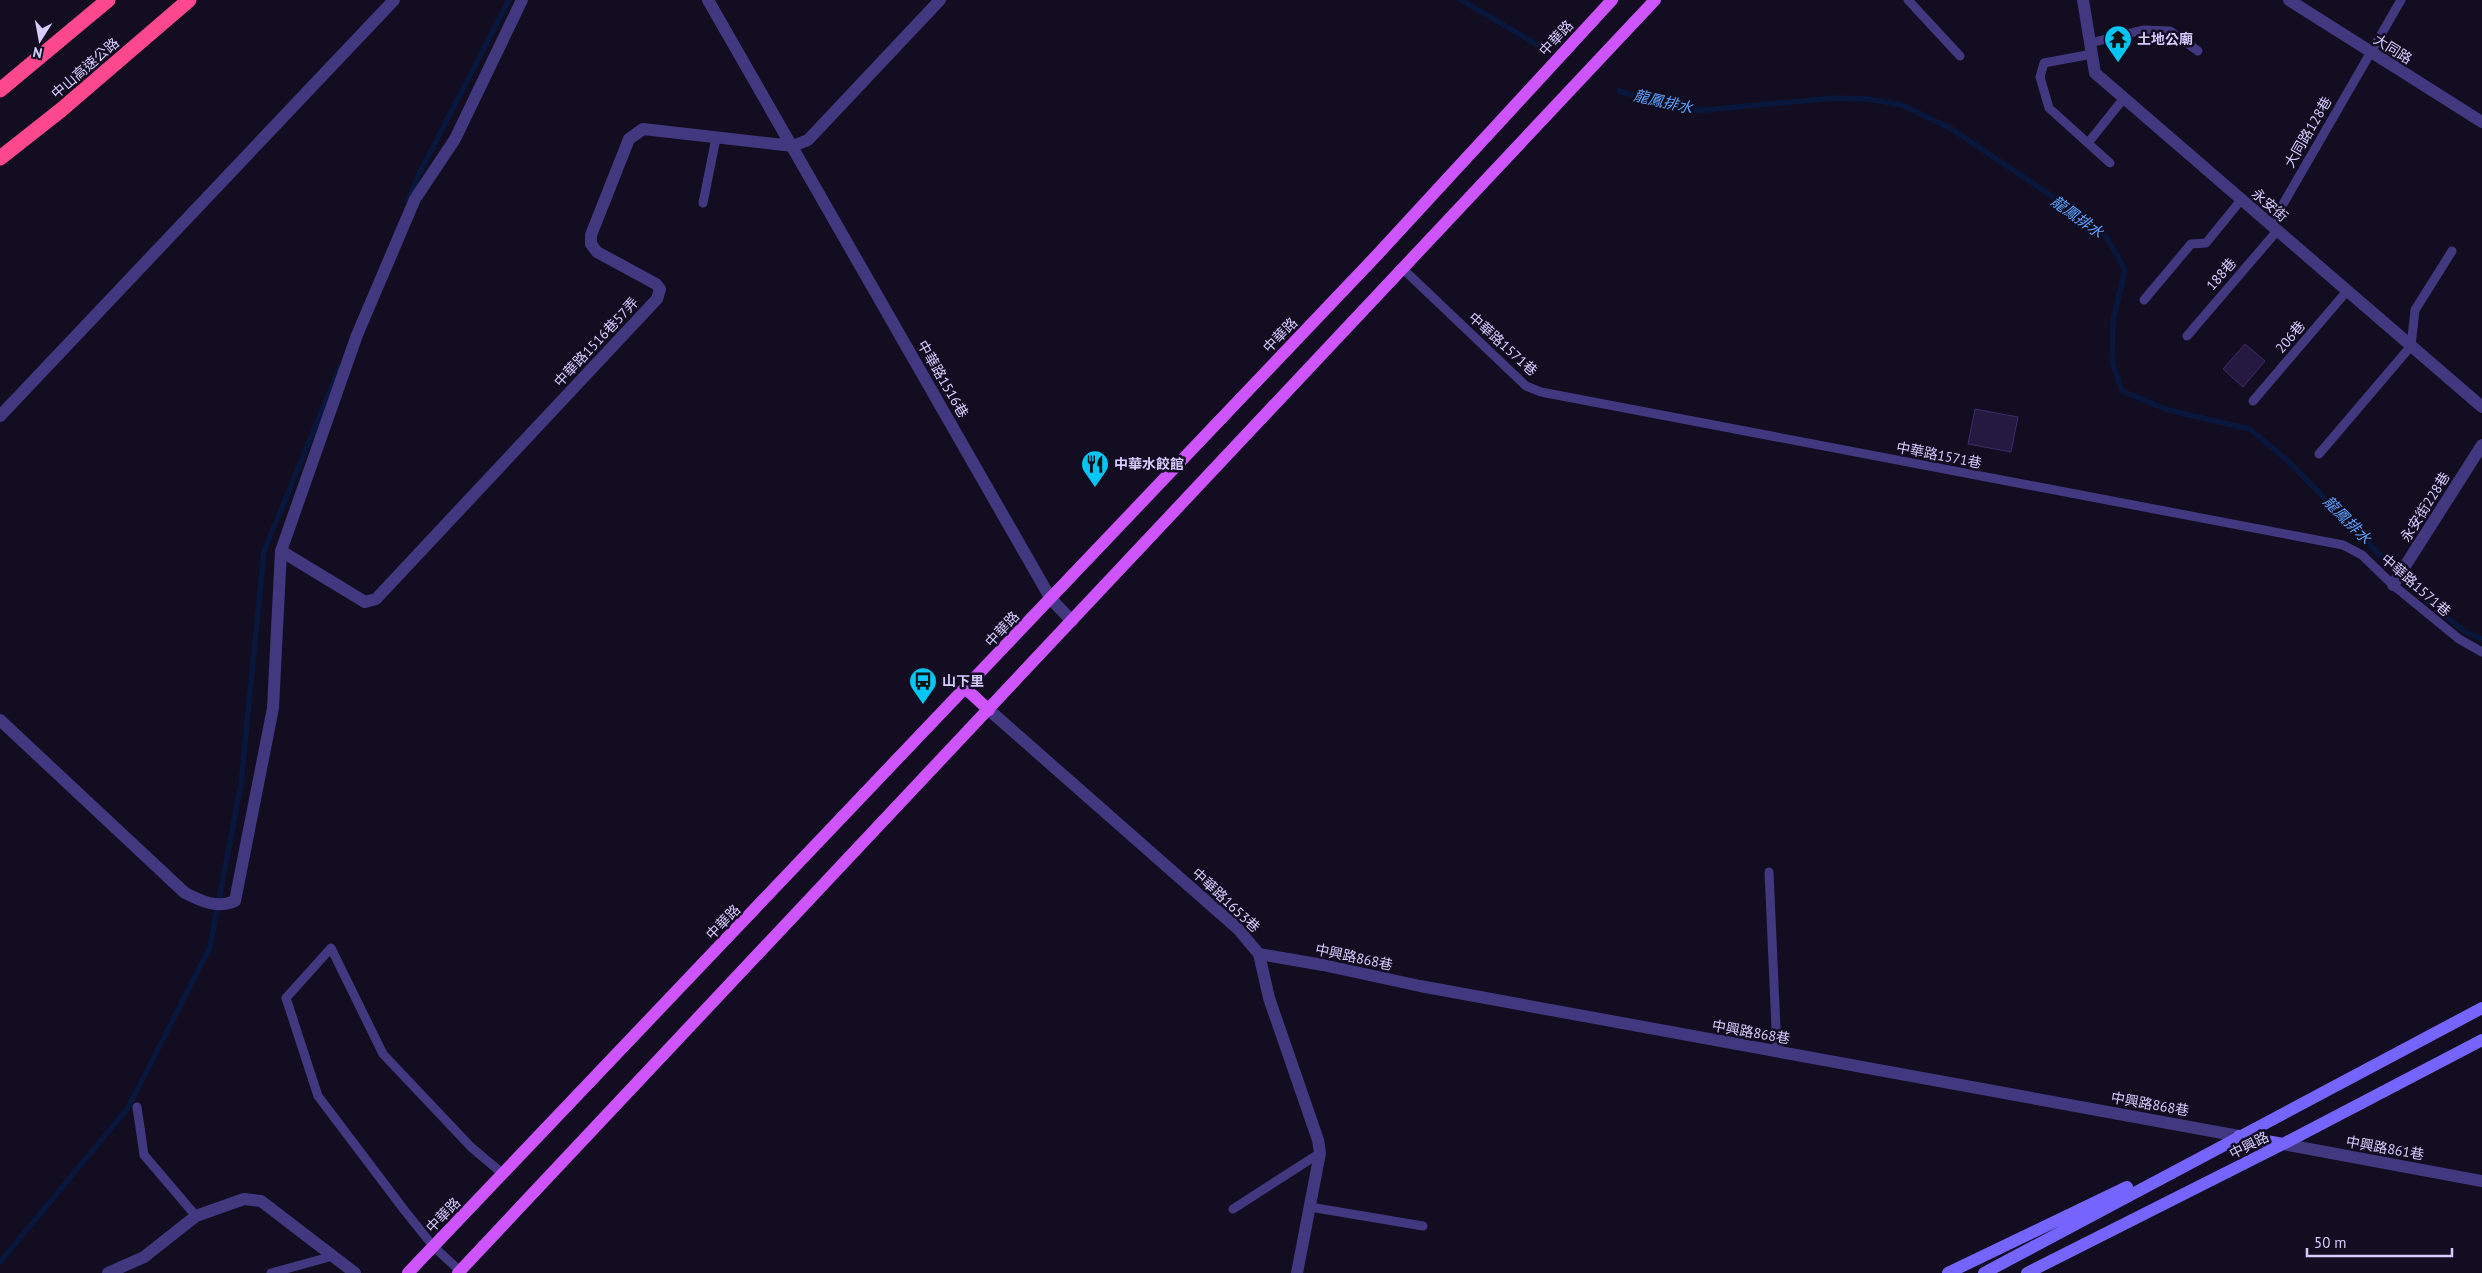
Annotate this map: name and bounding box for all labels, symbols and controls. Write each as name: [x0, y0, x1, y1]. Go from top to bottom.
north arrow: [15, 15, 65, 65]
street label: 中華路: [1535, 17, 1577, 59]
temple icon: 土地公廟: [2103, 24, 2133, 63]
place label: 土地公廟: [2137, 30, 2193, 48]
street label: 大同路: [2370, 30, 2416, 68]
street label: 中山高速公路: [47, 34, 123, 102]
text: N: [31, 43, 44, 62]
water label: 龍鳳排水: [1632, 86, 1695, 118]
street label: 大同路128巷: [2280, 93, 2336, 171]
street label: 永安街: [2248, 184, 2292, 226]
water label: 龍鳳排水: [2047, 191, 2108, 242]
street label: 188巷: [2202, 254, 2240, 294]
street label: 中華路1516巷57弄: [550, 294, 642, 390]
street label: 中華路1571巷: [1465, 308, 1541, 380]
street label: 中華路: [1259, 314, 1301, 356]
street label: 206巷: [2271, 317, 2309, 357]
street label: 中華路1516巷: [914, 337, 972, 421]
street label: 中華路1571巷: [1895, 438, 1983, 472]
restaurant icon: 中華水餃館: [1080, 449, 1110, 488]
place label: 中華水餃館: [1114, 455, 1184, 473]
street label: 永安街228巷: [2396, 469, 2454, 545]
water label: 龍鳳排水: [2319, 492, 2376, 548]
street label: 中華路1571巷: [2377, 550, 2455, 620]
street label: 中華路: [981, 608, 1023, 650]
bus stop icon: 山下里: [908, 666, 938, 705]
place label: 山下里: [942, 672, 984, 690]
street label: 中華路1653巷: [1188, 864, 1264, 936]
street label: 中華路: [702, 901, 744, 943]
street label: 中興路868巷: [1314, 940, 1394, 974]
street label: 中興路868巷: [1711, 1016, 1791, 1048]
street label: 中興路868巷: [2110, 1088, 2190, 1120]
street label: 中興路: [2226, 1127, 2272, 1163]
street label: 中興路861巷: [2345, 1132, 2425, 1164]
street label: 中華路: [422, 1194, 464, 1236]
scale bar: [2307, 1226, 2452, 1258]
text: 50 m: [2314, 1233, 2347, 1252]

